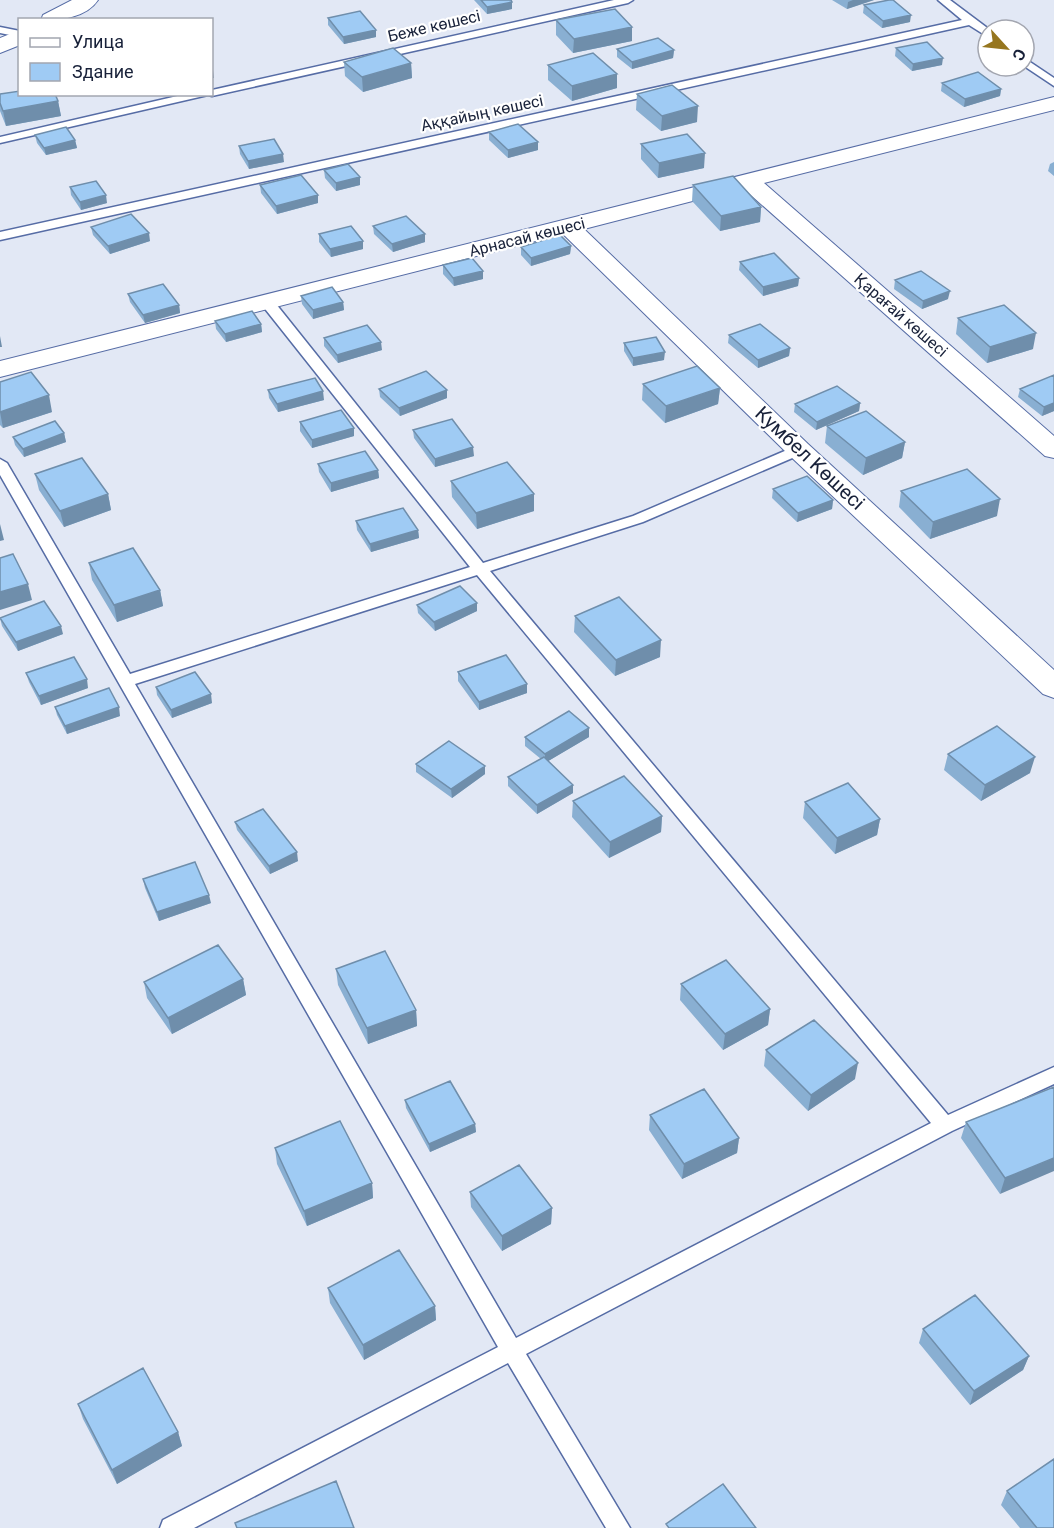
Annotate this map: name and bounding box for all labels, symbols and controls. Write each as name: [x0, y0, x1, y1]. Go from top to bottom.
street label: Беже көшесі: [386, 6, 482, 46]
legend: [18, 18, 213, 96]
north arrow: [976, 18, 1036, 78]
text: Улица: [72, 31, 124, 52]
text: С: [1008, 46, 1030, 64]
text: Здание: [72, 61, 134, 82]
street label: Аққайың көшесі: [419, 91, 545, 135]
street label: Арнасай көшесі: [467, 213, 587, 261]
street label: Қарағай көшесі: [850, 269, 952, 361]
street label: Кумбел Kөшесі: [750, 401, 870, 515]

